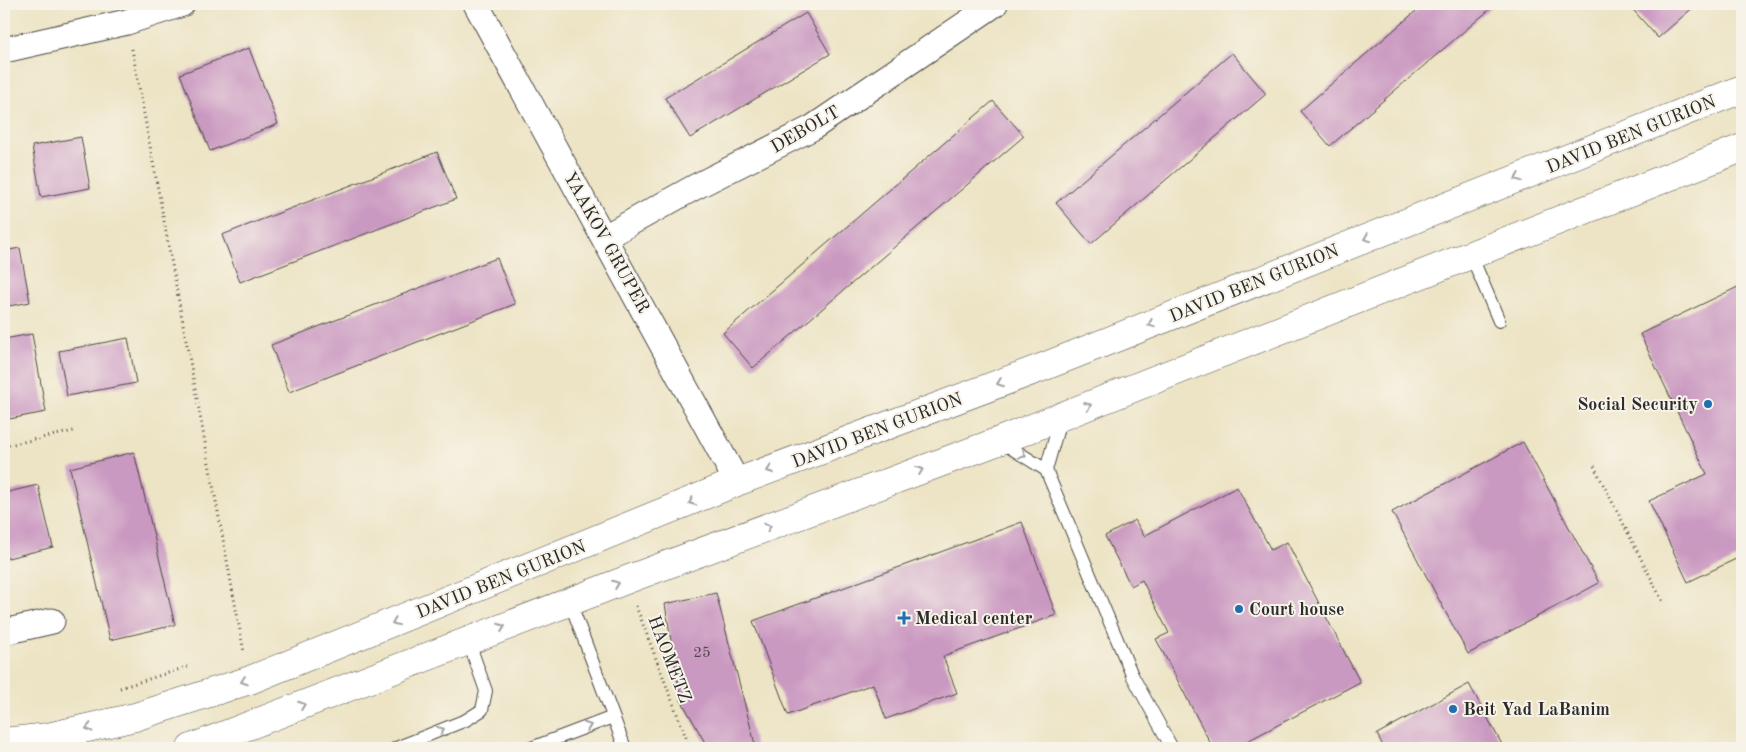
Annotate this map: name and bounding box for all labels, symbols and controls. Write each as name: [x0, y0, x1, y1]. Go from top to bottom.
street label: DAVID BEN GURION: [1544, 93, 1719, 177]
street label: DEBOLT: [768, 103, 843, 157]
street label: YAAKOV GRUPER: [560, 169, 652, 316]
one-way arrow: [1514, 172, 1523, 183]
one-way arrow: [1363, 232, 1372, 243]
street label: DAVID BEN GURION: [1167, 242, 1342, 326]
one-way arrow: [1147, 318, 1156, 328]
one-way arrow: [996, 377, 1004, 387]
street label: DAVID BEN GURION: [790, 390, 965, 472]
place label: Social Security: [1577, 396, 1698, 414]
marker: Social Security: [1702, 398, 1714, 410]
one-way arrow: [1083, 402, 1092, 412]
one-way arrow: [1017, 449, 1026, 459]
one-way arrow: [766, 464, 775, 474]
one-way arrow: [915, 466, 924, 476]
one-way arrow: [688, 495, 697, 506]
one-way arrow: [763, 523, 772, 533]
street label: DAVID BEN GURION: [414, 538, 589, 622]
one-way arrow: [611, 580, 619, 590]
place label: Court house: [1249, 601, 1345, 619]
marker: Court house: [1233, 603, 1245, 615]
place label: Medical center: [915, 610, 1033, 628]
marker: Medical center: [897, 611, 911, 625]
street label: HAOMETZ: [644, 613, 694, 705]
one-way arrow: [391, 615, 400, 626]
one-way arrow: [497, 623, 506, 633]
house number: 25: [693, 646, 711, 661]
one-way arrow: [240, 675, 249, 685]
one-way arrow: [297, 701, 306, 711]
place label: Beit Yad LaBanim: [1463, 701, 1610, 719]
marker: Beit Yad LaBanim: [1447, 703, 1459, 715]
one-way arrow: [84, 722, 93, 733]
one-way arrow: [583, 722, 592, 732]
one-way arrow: [436, 726, 445, 736]

